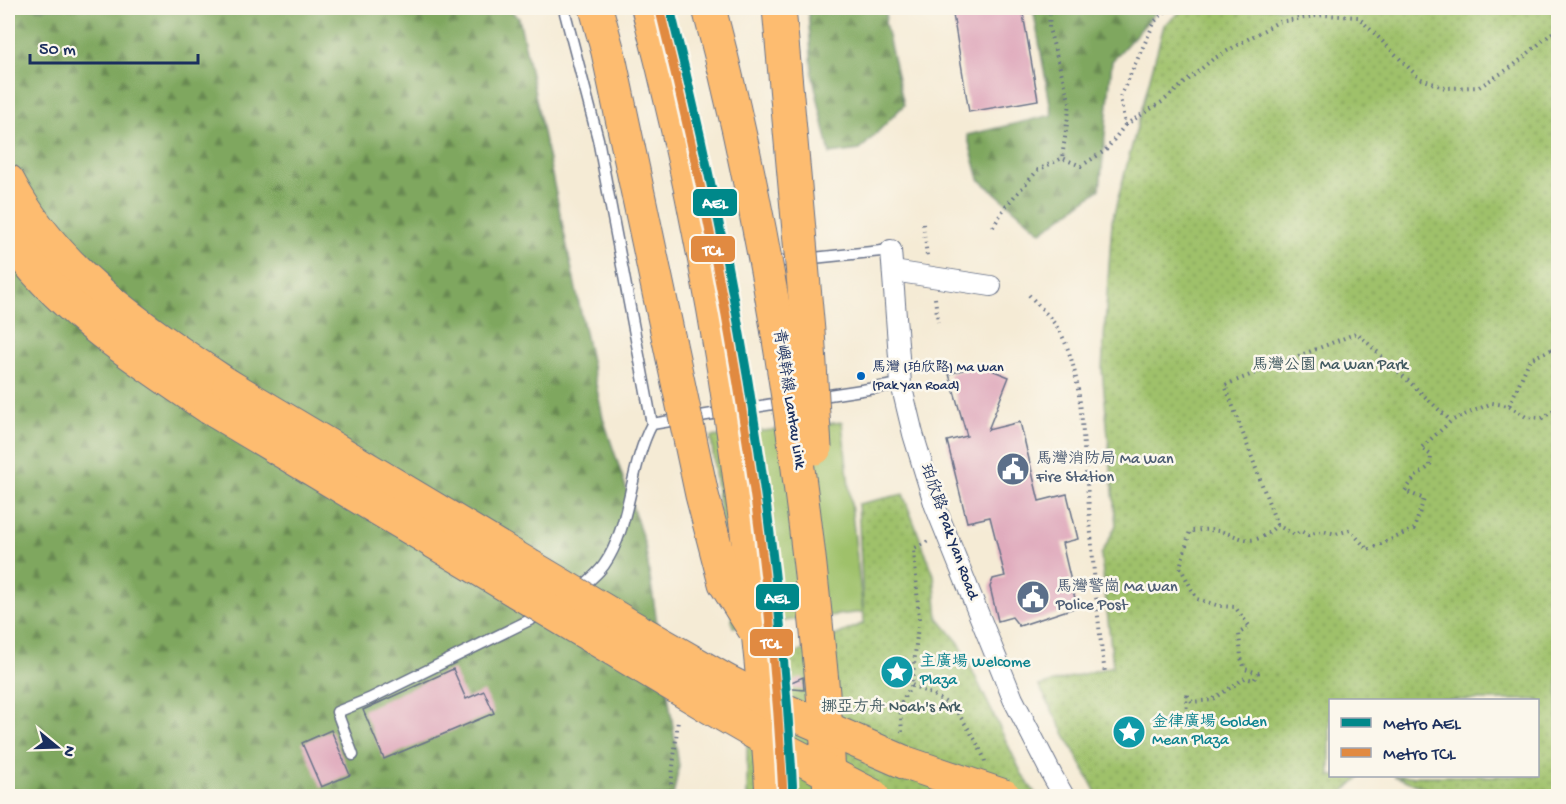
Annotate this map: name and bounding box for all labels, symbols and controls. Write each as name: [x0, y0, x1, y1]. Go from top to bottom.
scale bar: [30, 27, 198, 65]
text: 50 m: [39, 40, 76, 61]
line badge: AEL: [692, 188, 738, 217]
text: AEL: [701, 196, 729, 215]
line badge: TCL: [690, 235, 736, 263]
text: TCL: [701, 243, 724, 262]
street label: 青嶼幹線 Lantau Link: [768, 328, 811, 472]
park label: 馬灣公園 Ma Wan Park: [1252, 356, 1410, 376]
place label: 馬灣 (珀欣路) Ma Wan (Pak Yan Road): [872, 359, 1004, 395]
marker: 馬灣 (珀欣路) Ma Wan (Pak Yan Road): [855, 370, 867, 382]
place label: 馬灣消防局 Ma Wan Fire Station: [1035, 450, 1174, 488]
public building icon: 馬灣消防局 Ma Wan Fire Station: [995, 451, 1031, 487]
street label: 珀欣路 Pak Yan Road: [914, 460, 984, 604]
place label: 馬灣警崗 Ma Wan Police Post: [1055, 577, 1178, 616]
public building icon: 馬灣警崗 Ma Wan Police Post: [1015, 579, 1051, 615]
line badge: AEL: [755, 583, 800, 611]
text: AEL: [763, 591, 791, 610]
line badge: TCL: [749, 628, 794, 657]
text: TCL: [759, 636, 782, 655]
place label: 主廣場 Welcome Plaza: [919, 652, 1031, 691]
place icon: 主廣場 Welcome Plaza: [879, 654, 915, 690]
park label: 挪亞方舟 Noah's Ark: [821, 697, 963, 718]
legend: [1329, 699, 1539, 777]
place label: 金律廣場 Golden Mean Plaza: [1152, 712, 1267, 751]
place icon: 金律廣場 Golden Mean Plaza: [1111, 714, 1147, 750]
text: Metro AEL: [1383, 715, 1462, 736]
north arrow: [27, 717, 87, 777]
text: N: [57, 743, 79, 759]
text: Metro TCL: [1383, 745, 1457, 766]

